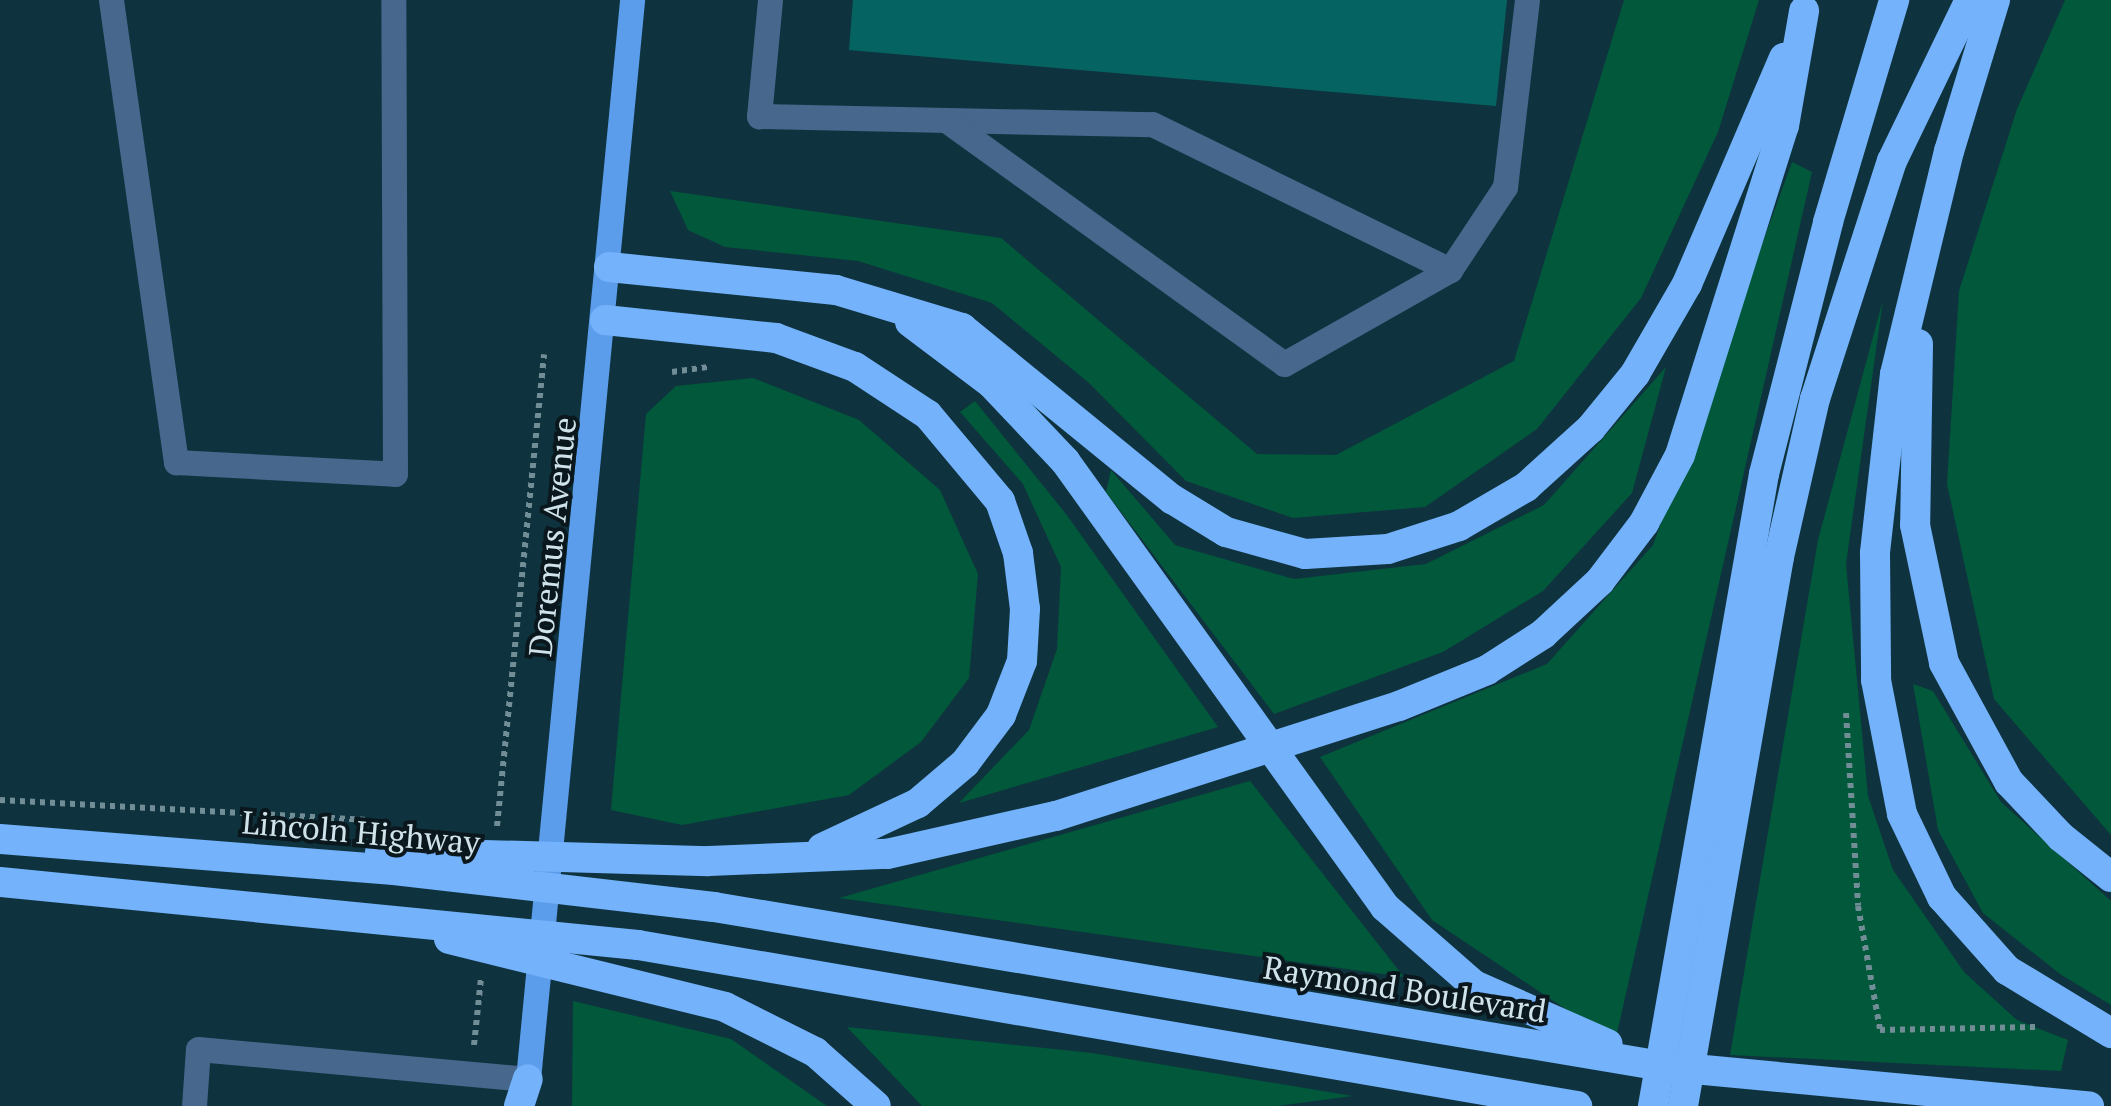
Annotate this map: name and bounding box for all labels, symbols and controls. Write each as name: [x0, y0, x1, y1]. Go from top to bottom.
street label: Doremus Avenue: [520, 415, 584, 659]
street label: Lincoln Highway: [240, 802, 482, 862]
street label: Raymond Boulevard: [1261, 948, 1549, 1030]

